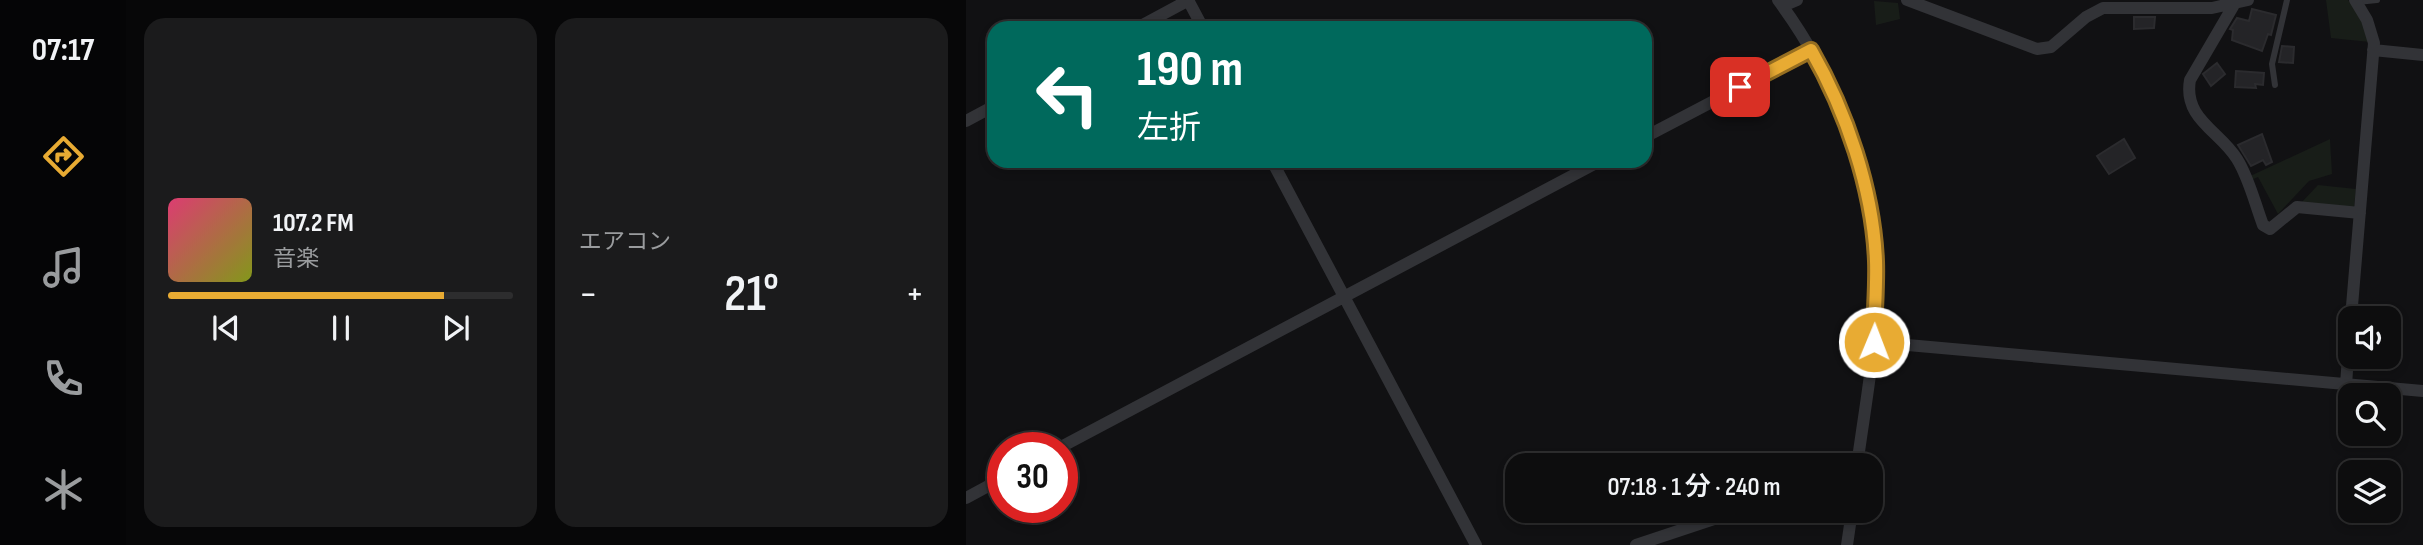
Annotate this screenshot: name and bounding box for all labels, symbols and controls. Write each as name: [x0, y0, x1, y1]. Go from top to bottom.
text: 07:17: [32, 31, 94, 70]
text: 190 m: [1137, 41, 1243, 100]
icon: left: [1022, 49, 1113, 140]
pin: [1710, 57, 1770, 117]
icon: arrive: [1721, 68, 1759, 106]
text: 左折: [1137, 109, 1201, 148]
icon: directions: [39, 132, 88, 181]
text: 107.2 FM: [273, 208, 354, 239]
text: エアコン: [579, 228, 671, 256]
icon: music: [39, 243, 88, 292]
text: 音楽: [273, 245, 319, 273]
text: 21°: [724, 263, 779, 326]
text: −: [579, 272, 598, 317]
text: +: [905, 272, 924, 317]
position arrow: [1837, 305, 1911, 379]
map controls: [2338, 306, 2401, 523]
button: sound: [2338, 306, 2401, 369]
icon: previous: [207, 309, 245, 347]
icon: pause: [322, 309, 360, 347]
icon: next: [437, 309, 475, 347]
icon: phone: [39, 354, 88, 403]
button: search: [2338, 383, 2401, 446]
speed limit sign: 30: [987, 432, 1078, 523]
button: layers: [2338, 460, 2401, 523]
icon: climate: [39, 465, 88, 514]
text: 07:18 · 1 分 · 240 m: [1607, 472, 1781, 503]

